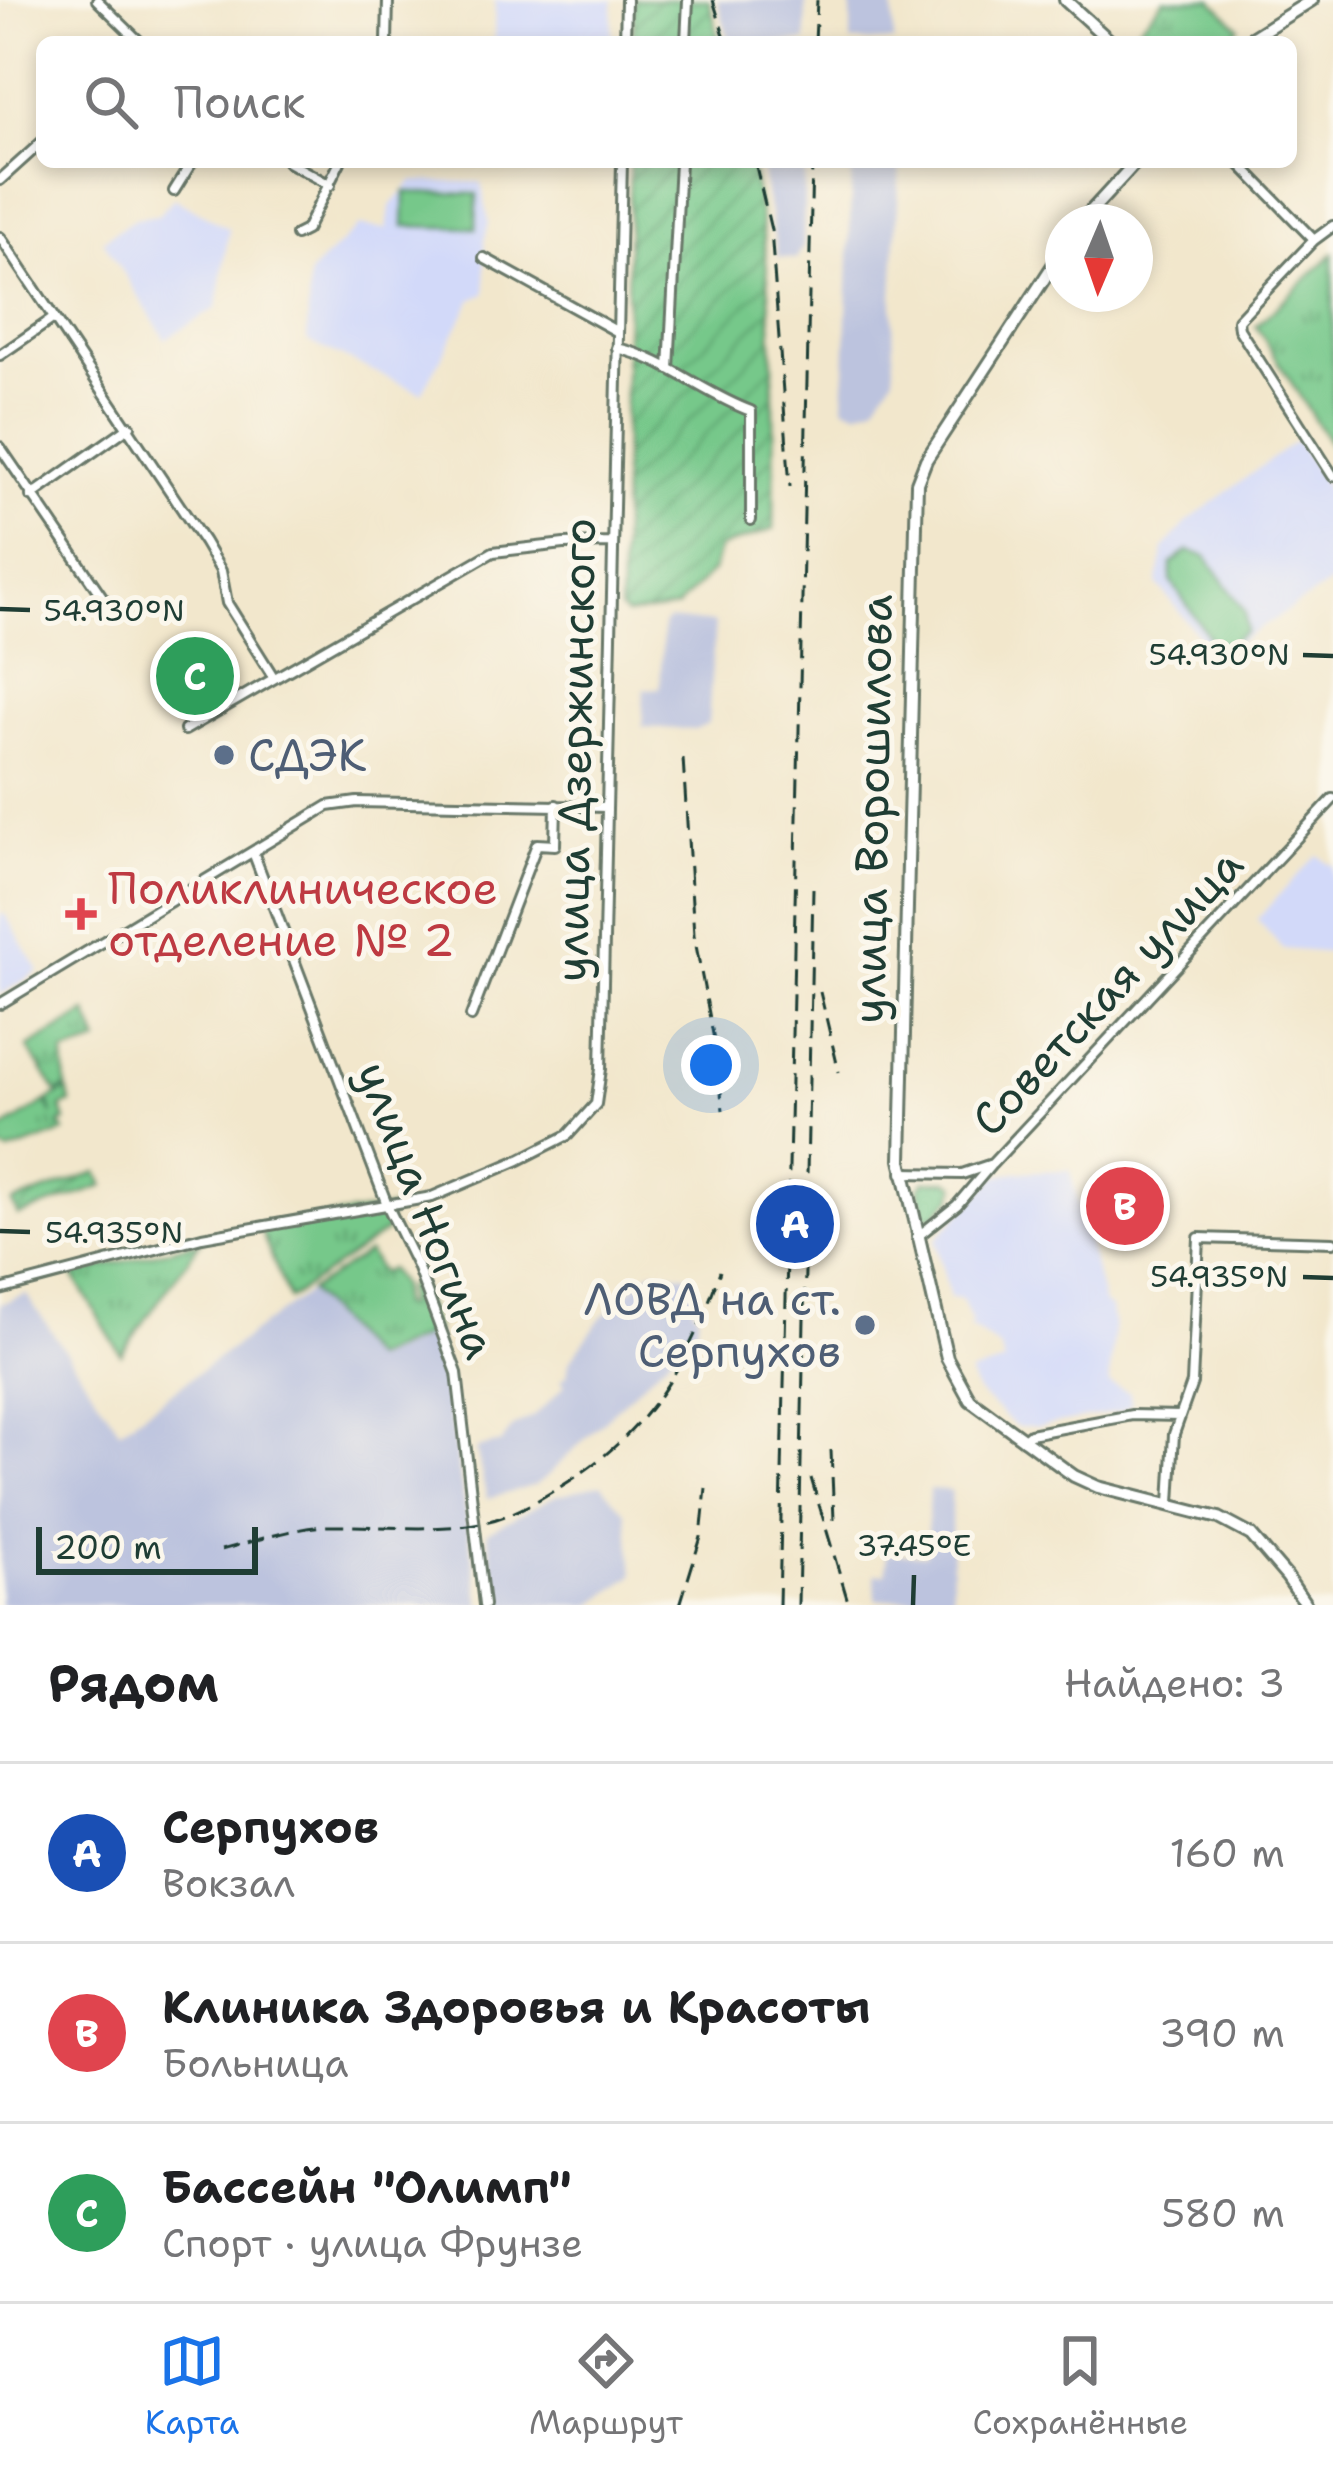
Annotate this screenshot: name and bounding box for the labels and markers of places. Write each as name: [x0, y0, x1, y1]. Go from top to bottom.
pin: C: [156, 631, 234, 721]
place label: СДЭК: [248, 725, 367, 785]
marker: СДЭК: [211, 742, 237, 768]
place label: Поликлиническое отделение № 2: [108, 858, 498, 970]
marker: Поликлиническое отделение № 2: [65, 898, 97, 930]
pin: B: [1086, 1161, 1164, 1251]
pin: A: [756, 1179, 834, 1269]
place label: ЛОВД на ст. Серпухов: [584, 1269, 841, 1381]
marker: ЛОВД на ст. Серпухов: [852, 1312, 878, 1338]

